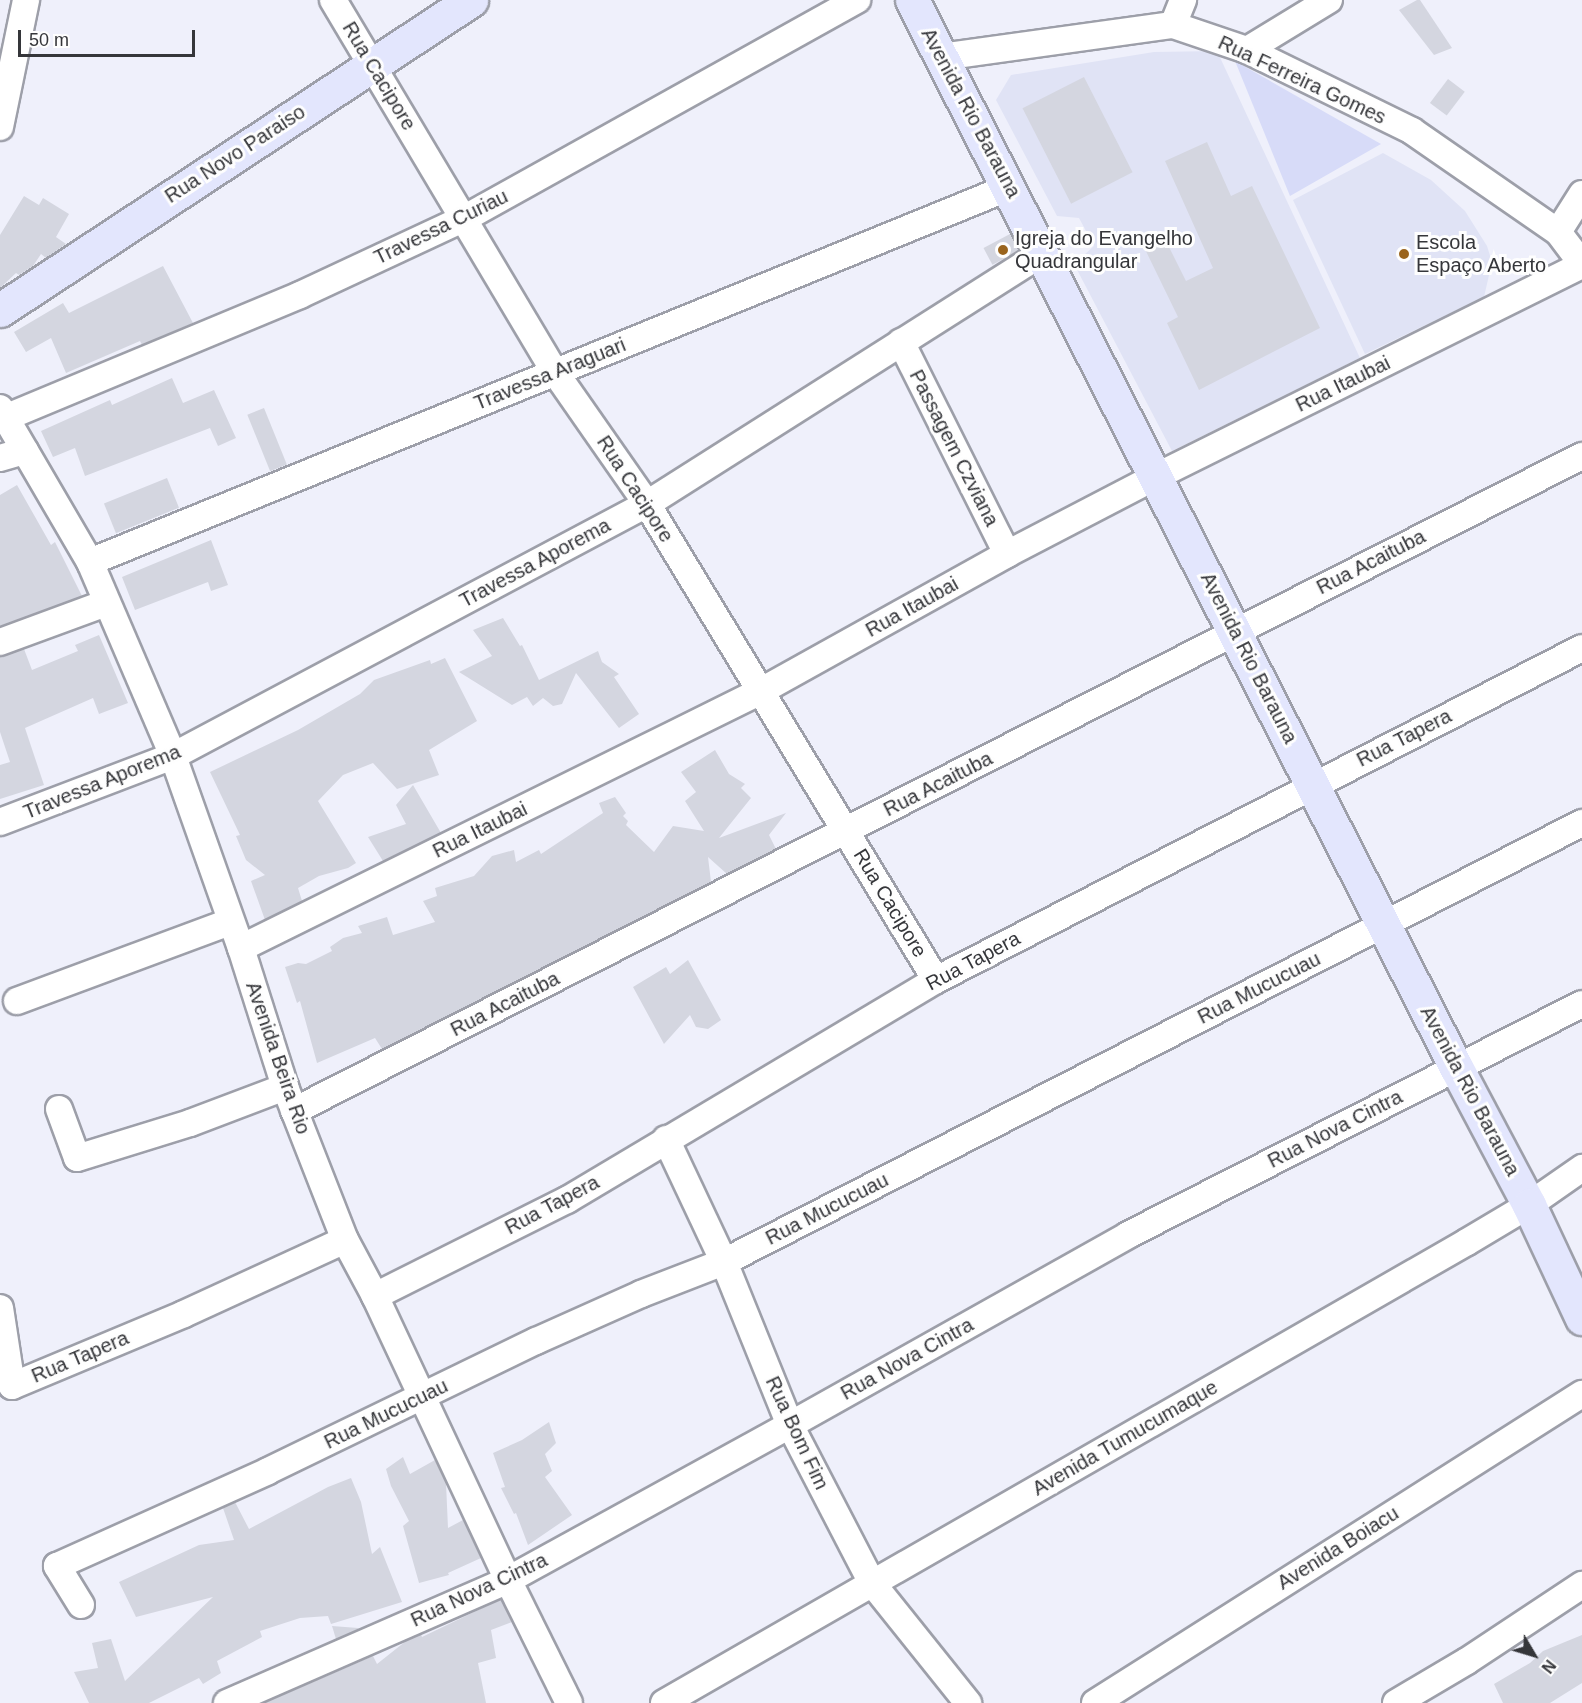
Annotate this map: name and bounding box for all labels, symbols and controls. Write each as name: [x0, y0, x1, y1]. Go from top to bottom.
street label: Rua Cacipore: [337, 17, 421, 135]
scale bar: [21, 18, 198, 56]
street label: Avenida Rio Barauna: [916, 24, 1026, 202]
text: 50 m: [29, 30, 69, 50]
street label: Rua Ferreira Gomes: [1214, 31, 1390, 129]
street label: Rua Novo Paraiso: [160, 100, 310, 208]
street label: Travessa Curiau: [370, 184, 512, 270]
place label: Igreja do Evangelho Quadrangular: [1015, 226, 1193, 273]
place label: Escola Espaço Aberto: [1416, 231, 1547, 278]
marker: Igreja do Evangelho Quadrangular: [996, 243, 1010, 257]
marker: Escola Espaço Aberto: [1397, 247, 1411, 261]
street label: Travessa Araguari: [470, 332, 630, 416]
street label: Rua Itaubai: [1292, 351, 1394, 417]
street label: Passagem Czviana: [904, 366, 1004, 530]
street label: Rua Cacipore: [592, 431, 678, 547]
street label: Travessa Aporema: [455, 513, 615, 613]
street label: Rua Acaituba: [1312, 524, 1430, 600]
street label: Avenida Rio Barauna: [1195, 569, 1303, 747]
street label: Rua Itaubai: [861, 572, 963, 642]
street label: Rua Tapera: [1352, 704, 1456, 772]
street label: Travessa Aporema: [20, 739, 184, 825]
street label: Rua Acaituba: [879, 746, 997, 822]
street label: Rua Itaubai: [429, 797, 531, 863]
street label: Rua Cacipore: [848, 844, 932, 962]
street label: Rua Tapera: [922, 926, 1024, 996]
street label: Rua Mucucuau: [1194, 947, 1324, 1029]
street label: Rua Acaituba: [446, 966, 564, 1042]
street label: Avenida Beira Rio: [241, 979, 315, 1137]
street label: Avenida Rio Barauna: [1415, 1002, 1525, 1180]
street label: Rua Nova Cintra: [1264, 1085, 1406, 1173]
street label: Rua Mucucuau: [762, 1168, 892, 1250]
street label: Rua Tapera: [501, 1170, 603, 1240]
street label: Rua Nova Cintra: [837, 1313, 977, 1405]
street label: Rua Tapera: [28, 1326, 132, 1388]
street label: Rua Bom Fim: [760, 1373, 834, 1493]
street label: Rua Mucucuau: [320, 1374, 452, 1454]
street label: Avenida Tumucumaque: [1028, 1375, 1222, 1501]
street label: Avenida Boiacu: [1273, 1501, 1403, 1595]
street label: Rua Nova Cintra: [407, 1548, 551, 1632]
north arrow: [1504, 1625, 1564, 1685]
text: N: [1538, 1657, 1559, 1676]

